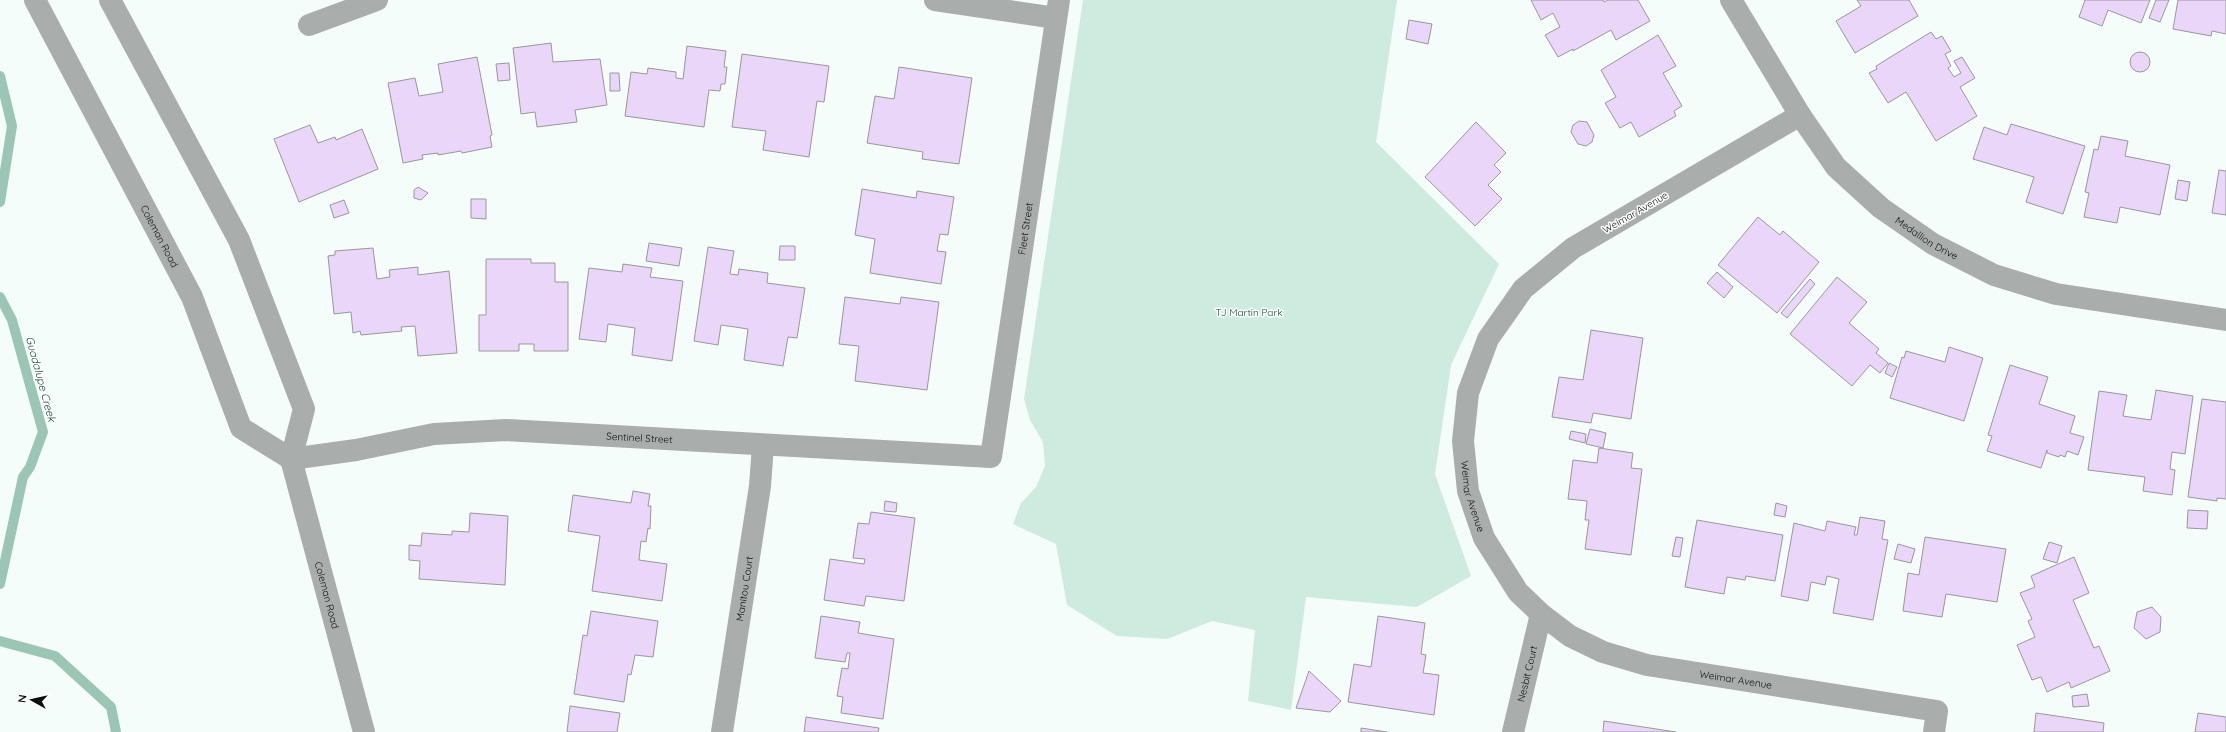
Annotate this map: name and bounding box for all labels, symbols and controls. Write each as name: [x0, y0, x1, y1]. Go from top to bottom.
street label: Weimar Avenue: [1600, 188, 1671, 236]
street label: Fleet Street: [1015, 201, 1036, 256]
street label: Coleman Road: [137, 203, 181, 270]
street label: Medallion Drive: [1893, 214, 1960, 263]
park label: TJ Martin Park: [1215, 306, 1283, 319]
water label: Guadalupe Creek: [23, 335, 59, 424]
street label: Sentinel Street: [606, 430, 674, 446]
street label: Weimar Avenue: [1458, 460, 1488, 534]
street label: Manitou Court: [733, 555, 756, 622]
street label: Coleman Road: [312, 560, 342, 630]
street label: Nesbit Court: [1514, 644, 1540, 703]
street label: Weimar Avenue: [1698, 667, 1773, 692]
north arrow: [12, 680, 52, 720]
text: N: [15, 694, 30, 704]

